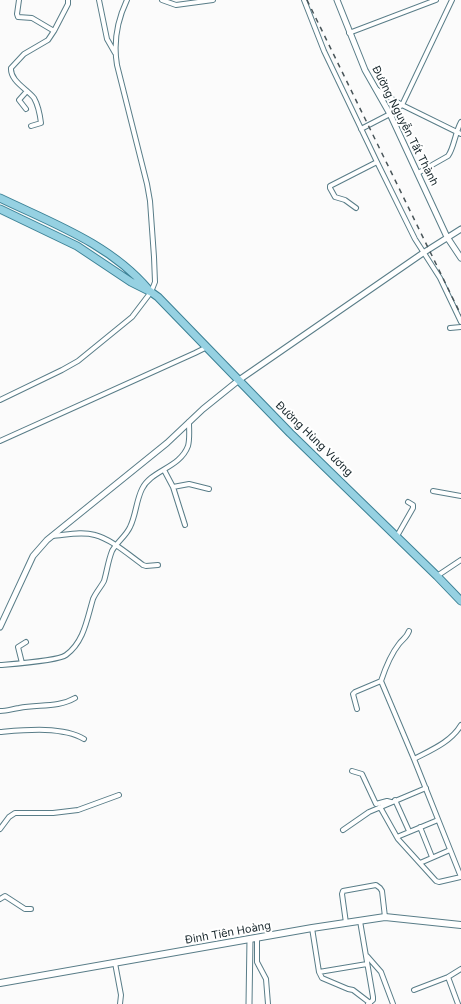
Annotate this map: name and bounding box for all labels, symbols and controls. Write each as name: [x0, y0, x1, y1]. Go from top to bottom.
street label: Đường Nguyễn Tất Thành: [369, 64, 441, 188]
street label: Đường Hùng Vương: [273, 399, 355, 479]
street label: Đinh Tiên Hoàng: [184, 919, 272, 947]

